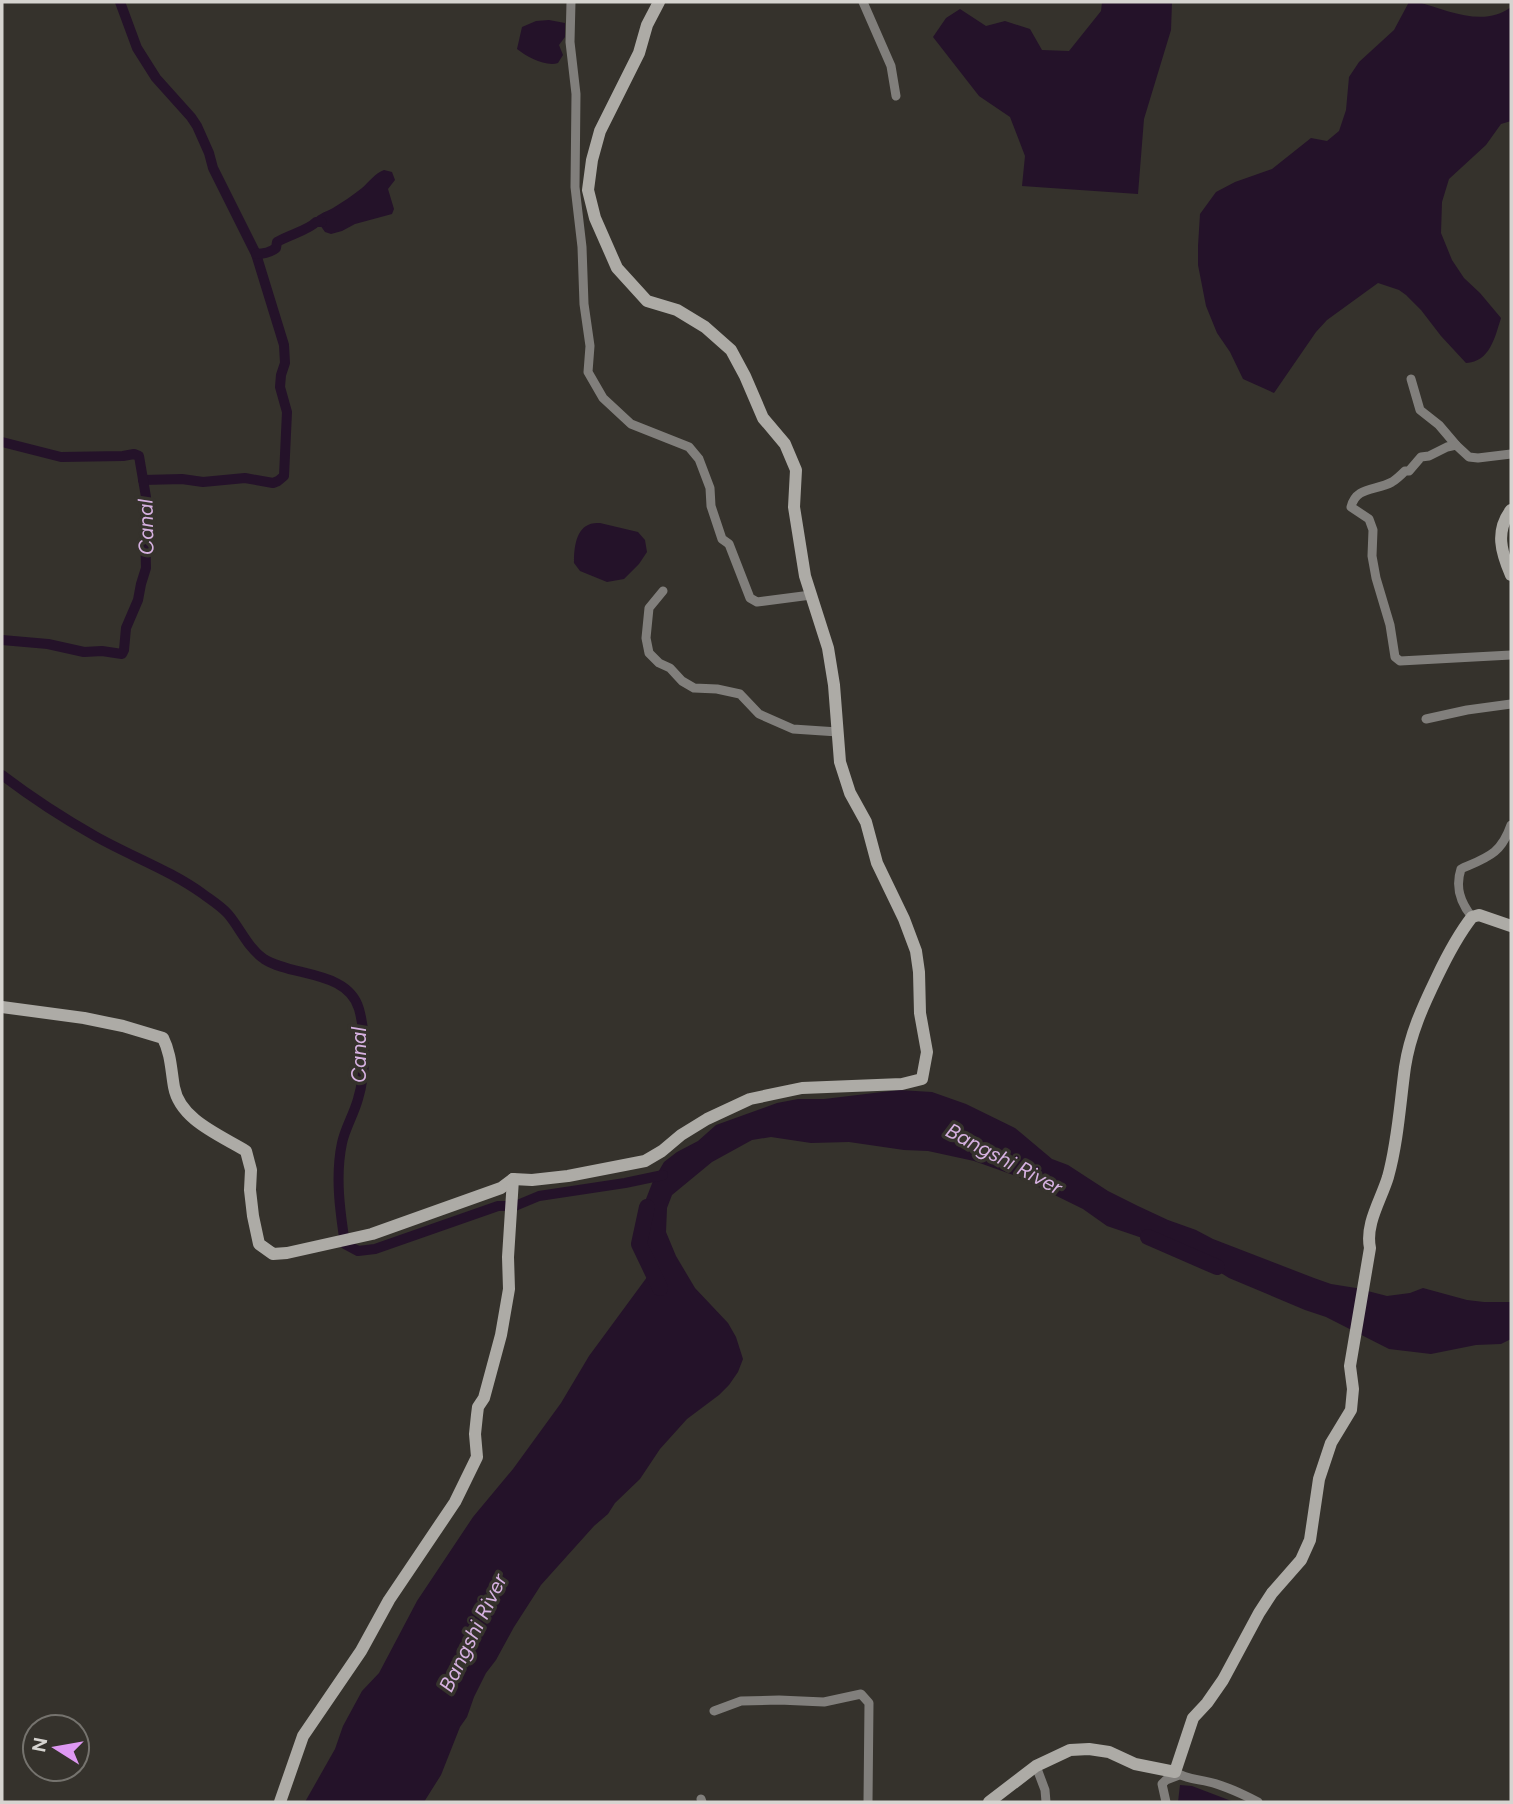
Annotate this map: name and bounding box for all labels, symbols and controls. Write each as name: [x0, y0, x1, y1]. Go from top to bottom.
water label: Canal: [133, 498, 158, 555]
water label: Canal: [346, 1027, 371, 1083]
water label: Bangshi River: [942, 1117, 1067, 1200]
water label: Bangshi River: [433, 1569, 512, 1696]
north arrow: [21, 1713, 91, 1783]
text: N: [27, 1735, 52, 1754]

